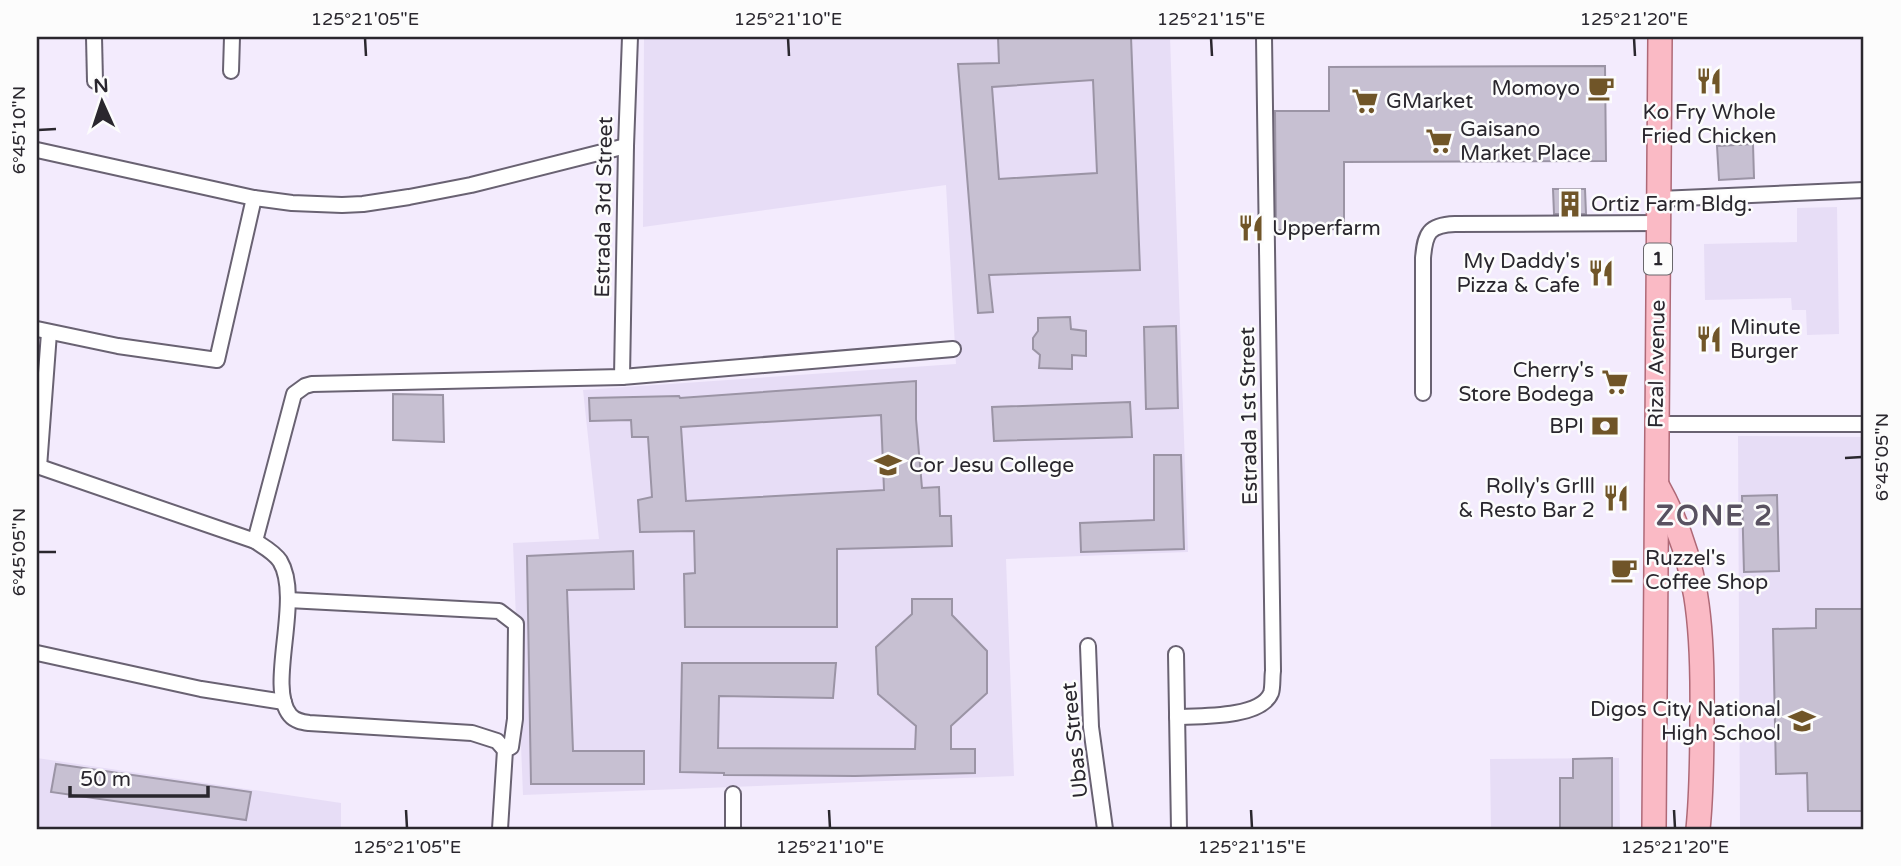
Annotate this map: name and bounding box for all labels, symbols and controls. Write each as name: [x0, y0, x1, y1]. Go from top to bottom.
text: 125°21'05"E: [311, 8, 419, 30]
text: 125°21'10"E: [734, 8, 842, 30]
text: 125°21'15"E: [1157, 8, 1265, 30]
text: 125°21'20"E: [1580, 8, 1688, 30]
north arrow: [66, 66, 136, 136]
restaurant icon: Ko Fry Whole Fried Chicken: [1694, 66, 1724, 96]
cafe icon: Momoyo: [1586, 73, 1616, 103]
text: N: [93, 75, 109, 97]
place label: Momoyo: [1491, 76, 1580, 101]
text: 6°45'10"N: [8, 86, 30, 174]
supermarket icon: GMarket: [1350, 86, 1380, 116]
place label: GMarket: [1386, 89, 1473, 114]
place label: Ko Fry Whole Fried Chicken: [1641, 100, 1777, 149]
street label: Estrada 3rd Street: [590, 116, 618, 298]
place label: Gaisano Market Place: [1460, 117, 1591, 166]
supermarket icon: Gaisano Market Place: [1424, 126, 1454, 156]
building icon: Ortiz Farm Bldg.: [1555, 189, 1585, 219]
place label: Ortiz Farm Bldg.: [1591, 192, 1752, 217]
restaurant icon: Upperfarm: [1236, 213, 1266, 243]
place label: Upperfarm: [1272, 216, 1381, 241]
road number: 1: [1644, 244, 1672, 274]
place label: My Daddy's Pizza & Cafe: [1456, 249, 1580, 298]
restaurant icon: My Daddy's Pizza & Cafe: [1586, 258, 1616, 288]
street label: Rizal Avenue: [1643, 300, 1671, 428]
place label: Minute Burger: [1730, 315, 1801, 364]
restaurant icon: Minute Burger: [1694, 324, 1724, 354]
street label: Estrada 1st Street: [1235, 327, 1263, 505]
place label: Cherry's Store Bodega: [1458, 358, 1594, 407]
supermarket icon: Cherry's Store Bodega: [1600, 367, 1630, 397]
bank icon: BPI: [1590, 411, 1620, 441]
text: 6°45'05"N: [1871, 413, 1893, 501]
place label: BPI: [1549, 414, 1584, 439]
school or university icon: Cor Jesu College: [873, 450, 903, 480]
place label: Cor Jesu College: [909, 453, 1074, 478]
place label: Rolly's Grlll & Resto Bar 2: [1458, 474, 1595, 523]
restaurant icon: Rolly's Grlll & Resto Bar 2: [1601, 483, 1631, 513]
district label: ZONE 2: [1656, 499, 1774, 533]
text: 6°45'05"N: [8, 508, 30, 596]
place label: Ruzzel's Coffee Shop: [1645, 546, 1768, 595]
cafe icon: Ruzzel's Coffee Shop: [1609, 555, 1639, 585]
street label: Ubas Street: [1056, 681, 1094, 799]
place label: Digos City National High School: [1590, 697, 1781, 746]
school or university icon: Digos City National High School: [1787, 706, 1817, 736]
scale bar: [70, 754, 208, 798]
text: 50 m: [80, 767, 131, 792]
text: 125°21'05"E: [353, 836, 461, 858]
text: 125°21'10"E: [776, 836, 884, 858]
text: 125°21'15"E: [1198, 836, 1306, 858]
text: 125°21'20"E: [1621, 836, 1729, 858]

